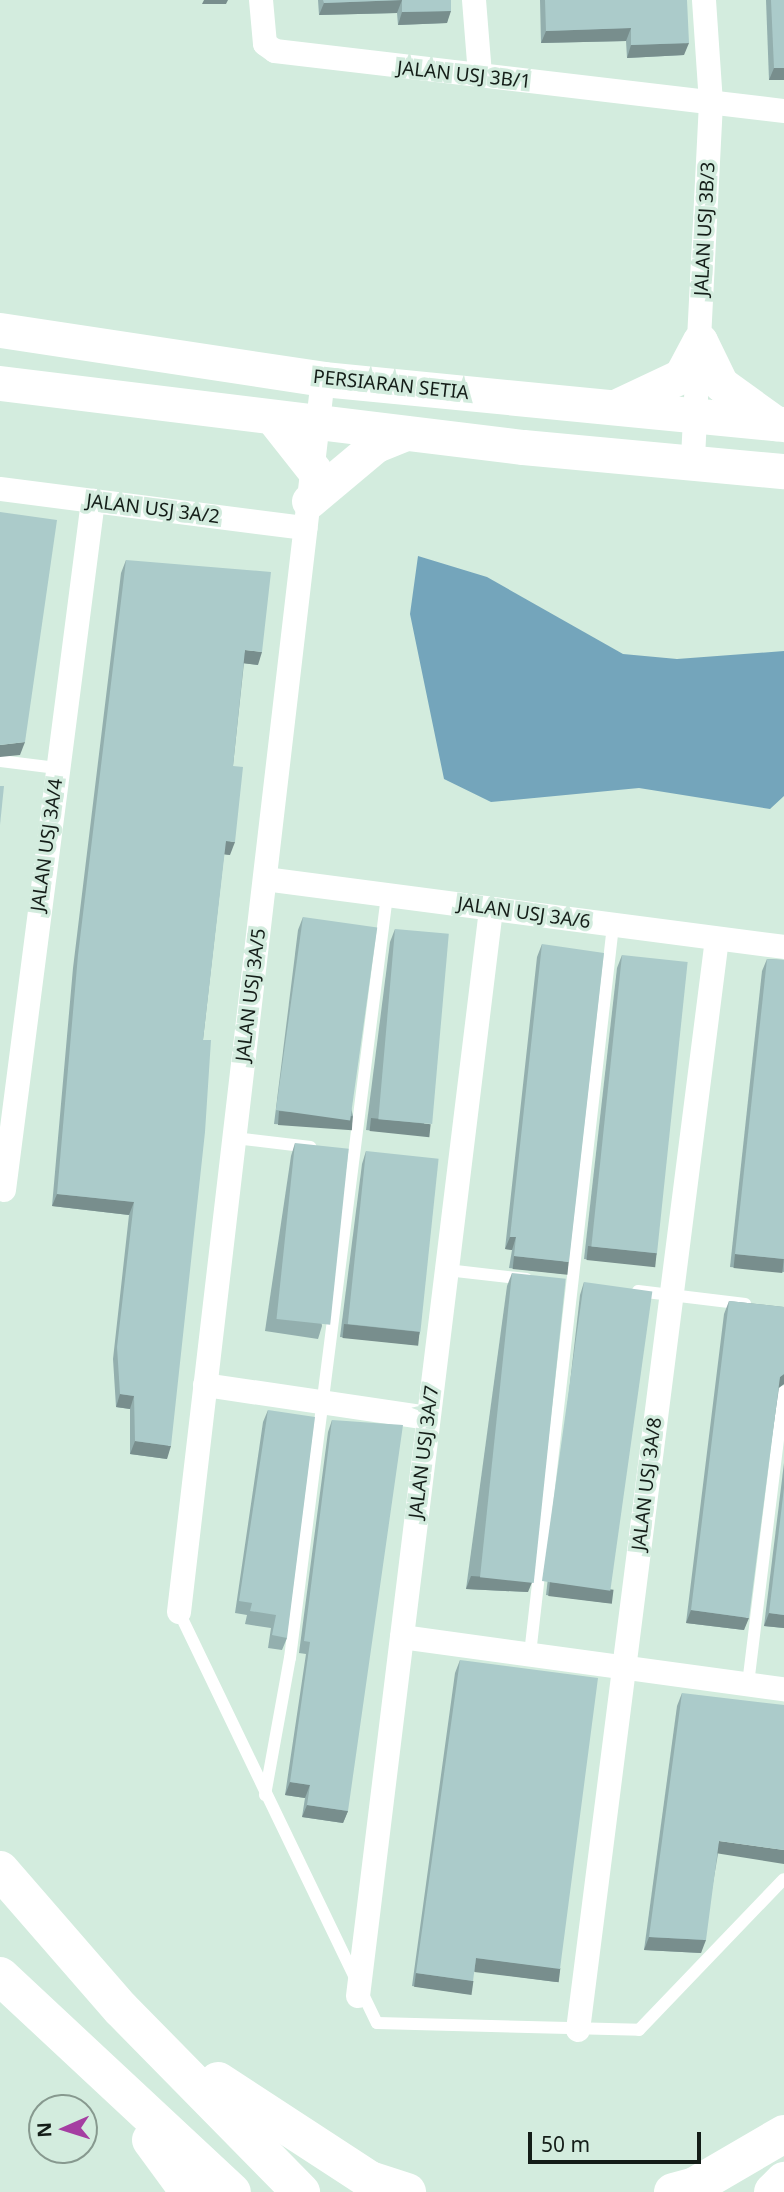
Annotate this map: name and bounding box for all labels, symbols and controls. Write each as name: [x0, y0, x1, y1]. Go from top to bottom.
street label: JALAN USJ 3B/1: [396, 57, 532, 93]
street label: JALAN USJ 3B/3: [690, 161, 720, 297]
street label: PERSIARAN SETIA: [312, 365, 470, 405]
street label: JALAN USJ 3A/2: [85, 490, 221, 528]
street label: JALAN USJ 3A/4: [26, 777, 68, 913]
street label: JALAN USJ 3A/6: [456, 892, 592, 934]
street label: JALAN USJ 3A/5: [232, 927, 270, 1063]
street label: JALAN USJ 3A/7: [405, 1384, 443, 1520]
street label: JALAN USJ 3A/8: [628, 1416, 666, 1552]
north arrow: [28, 2094, 98, 2164]
scale bar: [532, 2118, 705, 2162]
text: N: [31, 2122, 57, 2138]
text: 50 m: [541, 2130, 590, 2158]

